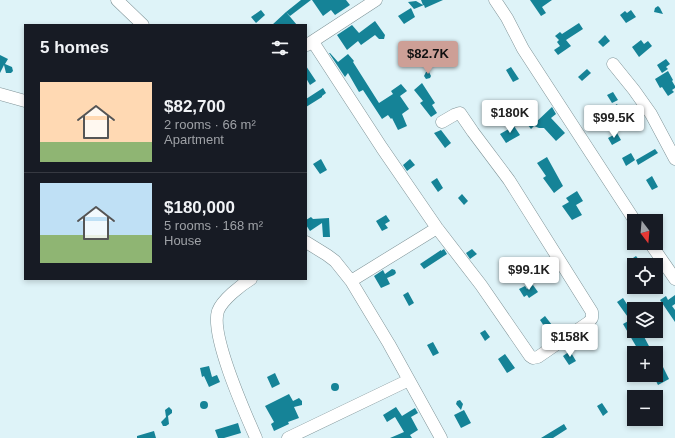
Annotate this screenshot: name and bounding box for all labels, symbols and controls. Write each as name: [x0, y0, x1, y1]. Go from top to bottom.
icon: filters: [269, 37, 291, 59]
text: 5 homes: [40, 38, 109, 57]
pin: $82.7K: [395, 41, 461, 75]
text: $82.7K: [407, 46, 449, 61]
text: $82,700: [164, 97, 225, 116]
icon: home: [72, 98, 120, 146]
pin: $180K: [482, 100, 538, 134]
text: $180K: [491, 105, 529, 120]
pin: $99.5K: [581, 105, 647, 139]
text: $99.5K: [593, 110, 635, 125]
text: 2 rooms · 66 m²: [164, 117, 256, 132]
text: Apartment: [164, 132, 224, 147]
text: $180,000: [164, 198, 235, 217]
icon: home: [72, 199, 120, 247]
north arrow: [627, 214, 663, 250]
map controls: [627, 214, 663, 426]
text: 5 rooms · 168 m²: [164, 218, 263, 233]
text: House: [164, 233, 202, 248]
pin: $99.1K: [496, 257, 562, 291]
button: locate: [627, 258, 663, 294]
text: $99.1K: [508, 262, 550, 277]
button: layers: [627, 302, 663, 338]
pin: $158K: [542, 324, 598, 358]
text: $158K: [551, 329, 589, 344]
button: +: [627, 346, 663, 382]
button: −: [627, 390, 663, 426]

